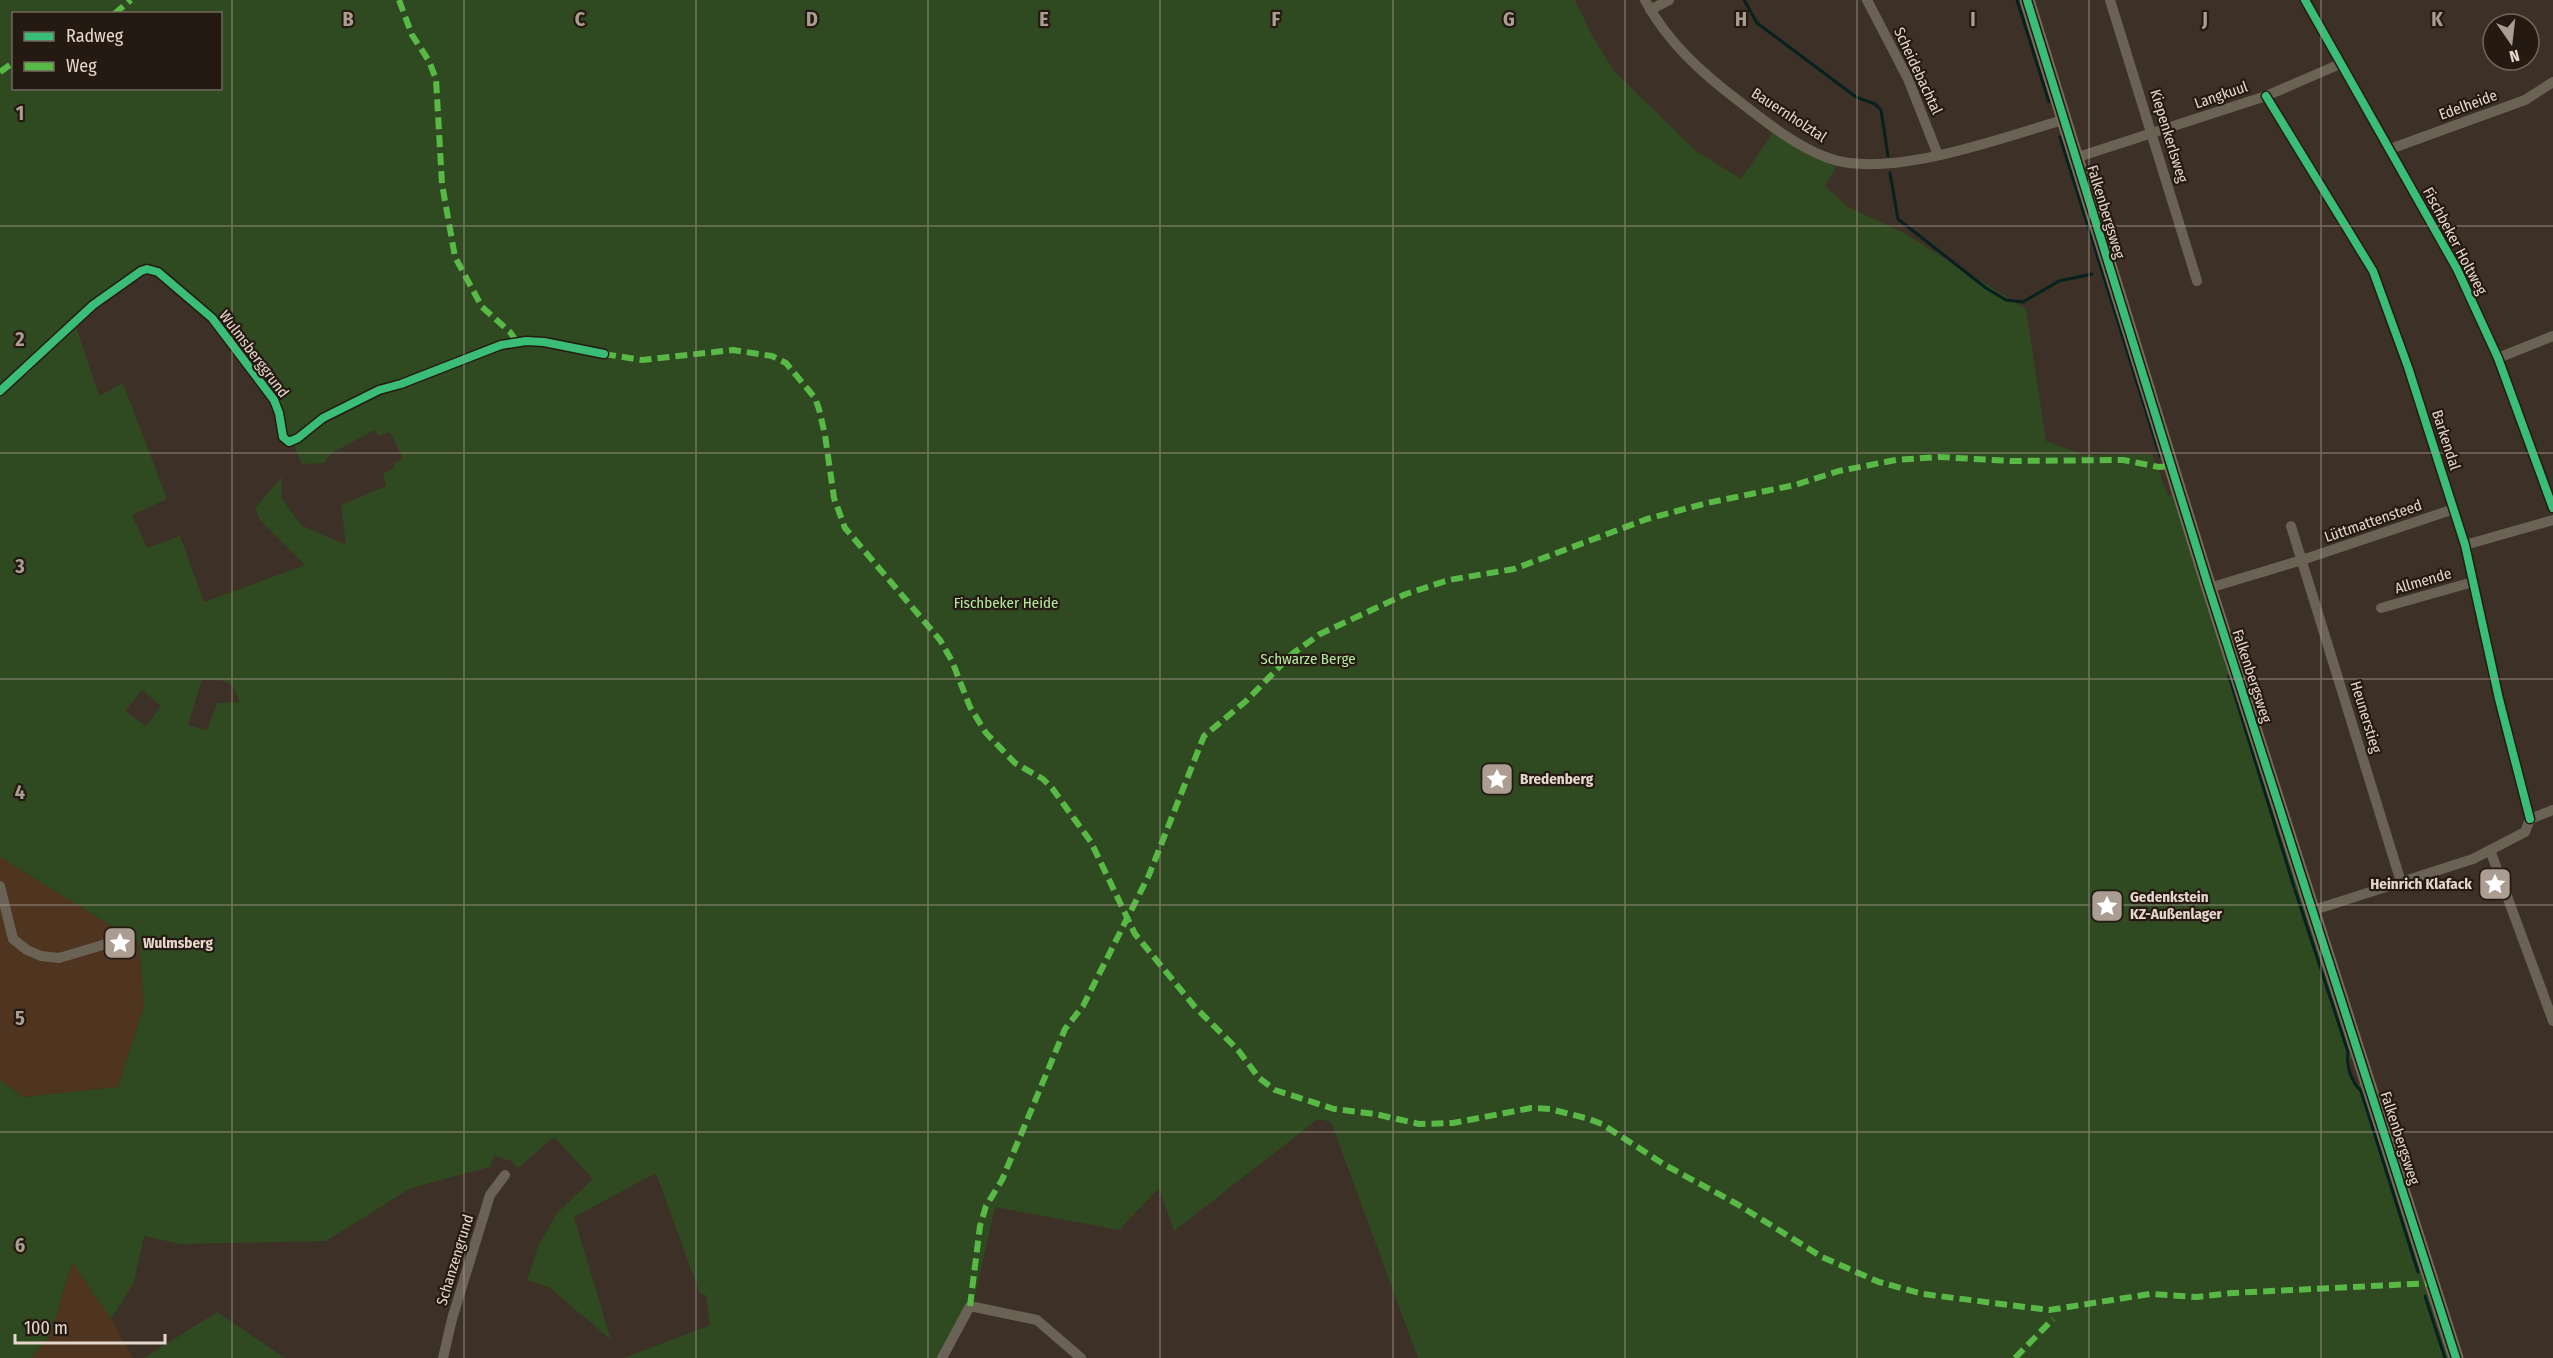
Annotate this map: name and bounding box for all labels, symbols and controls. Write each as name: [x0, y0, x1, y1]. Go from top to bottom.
text: B: [342, 7, 354, 31]
text: C: [575, 7, 586, 31]
text: D: [806, 7, 818, 31]
text: E: [1039, 7, 1049, 31]
text: F: [1272, 7, 1281, 31]
text: G: [1503, 7, 1515, 31]
text: H: [1735, 7, 1747, 31]
text: I: [1970, 7, 1976, 31]
text: J: [2201, 7, 2208, 31]
text: K: [2431, 7, 2443, 31]
legend: [12, 12, 222, 90]
north arrow: [2481, 12, 2541, 72]
text: Radweg: [66, 25, 124, 47]
street label: Scheidebachtal: [1890, 25, 1946, 117]
text: N: [2508, 46, 2521, 66]
text: Weg: [66, 55, 97, 77]
street label: Langkuul: [2192, 77, 2250, 113]
street label: Bauernholztal: [1748, 84, 1830, 146]
street label: Edelheide: [2436, 86, 2500, 124]
street label: Kiepenkerlsweg: [2146, 87, 2192, 185]
text: 1: [16, 101, 24, 125]
street label: Falkenbergsweg: [2083, 163, 2129, 261]
street label: Fischbeker Holtweg: [2419, 184, 2491, 298]
street label: Wulmsberggrund: [215, 307, 293, 401]
text: 2: [14, 327, 25, 351]
street label: Barkendal: [2428, 408, 2464, 472]
street label: Lüttmattensteed: [2322, 496, 2424, 546]
text: 3: [14, 554, 25, 578]
street label: Allmende: [2393, 564, 2453, 598]
park label: Fischbeker Heide: [954, 594, 1058, 612]
street label: Falkenbergsweg: [2228, 627, 2276, 725]
park label: Schwarze Berge: [1260, 650, 1356, 668]
street label: Heunerstieg: [2347, 679, 2385, 755]
place icon: Bredenberg: [1479, 761, 1515, 797]
place label: Bredenberg: [1520, 770, 1594, 788]
text: 4: [15, 780, 25, 804]
place icon: Heinrich Klafack: [2477, 866, 2513, 902]
place label: Heinrich Klafack: [2370, 875, 2472, 893]
place icon: Gedenkstein KZ-Außenlager: [2089, 888, 2125, 924]
place label: Gedenkstein KZ-Außenlager: [2130, 888, 2223, 923]
place icon: Wulmsberg: [102, 925, 138, 961]
place label: Wulmsberg: [143, 934, 213, 952]
text: 5: [15, 1006, 25, 1030]
street label: Falkenbergsweg: [2376, 1089, 2424, 1187]
street label: Schanzengrund: [433, 1212, 477, 1308]
text: 6: [15, 1233, 25, 1257]
scale bar: [15, 1307, 165, 1345]
text: 100 m: [24, 1317, 68, 1339]

